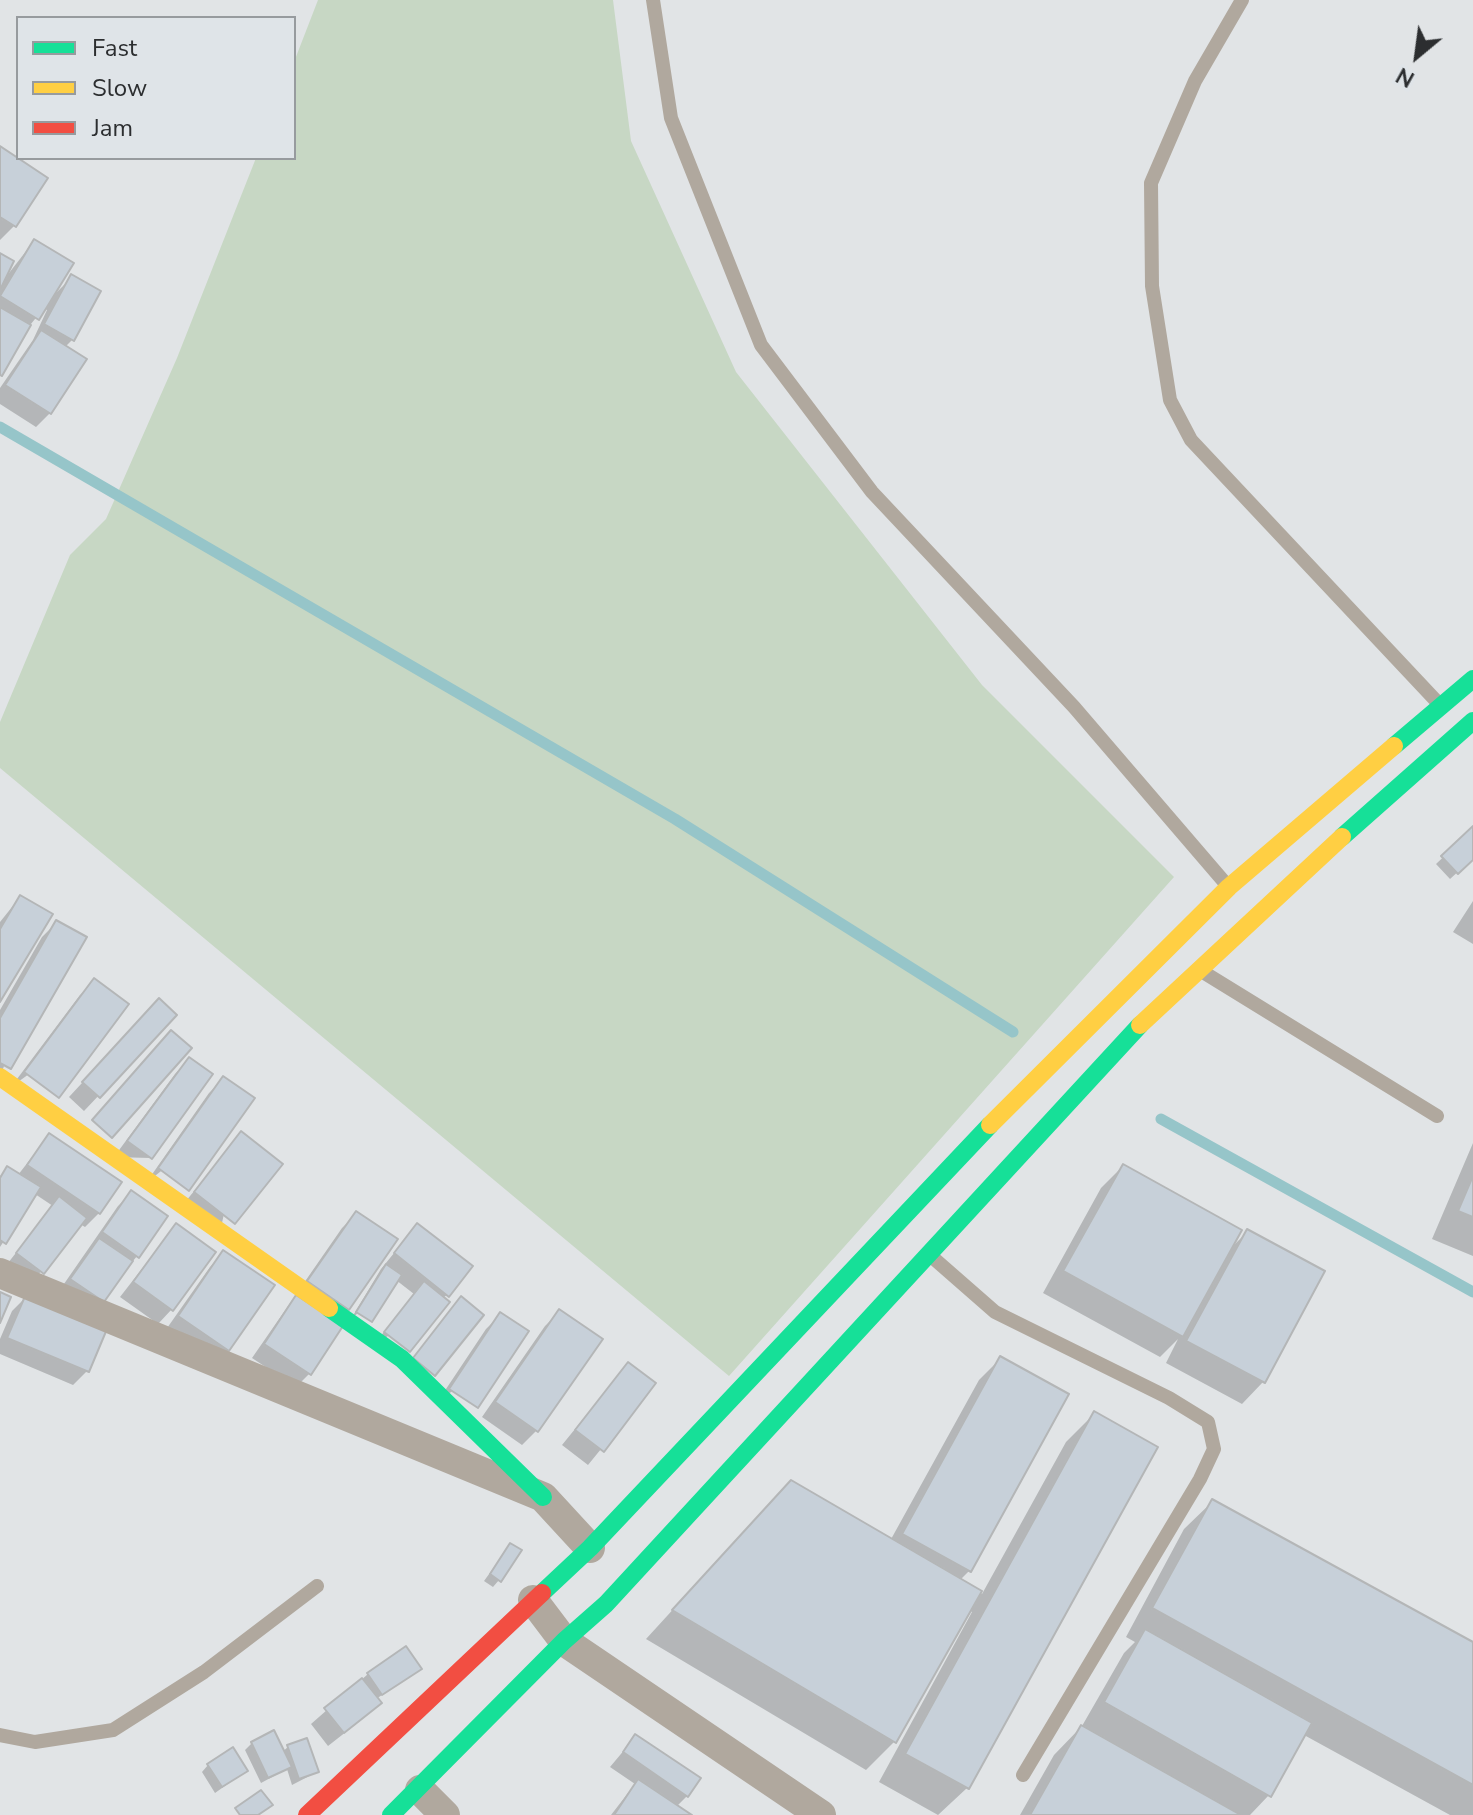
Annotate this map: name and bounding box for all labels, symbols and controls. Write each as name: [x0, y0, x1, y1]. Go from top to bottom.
legend: [16, 16, 296, 160]
north arrow: [1377, 16, 1457, 96]
text: Fast: [92, 32, 137, 64]
text: N: [1391, 60, 1420, 94]
text: Slow: [92, 72, 147, 104]
text: Jam: [92, 112, 133, 144]

